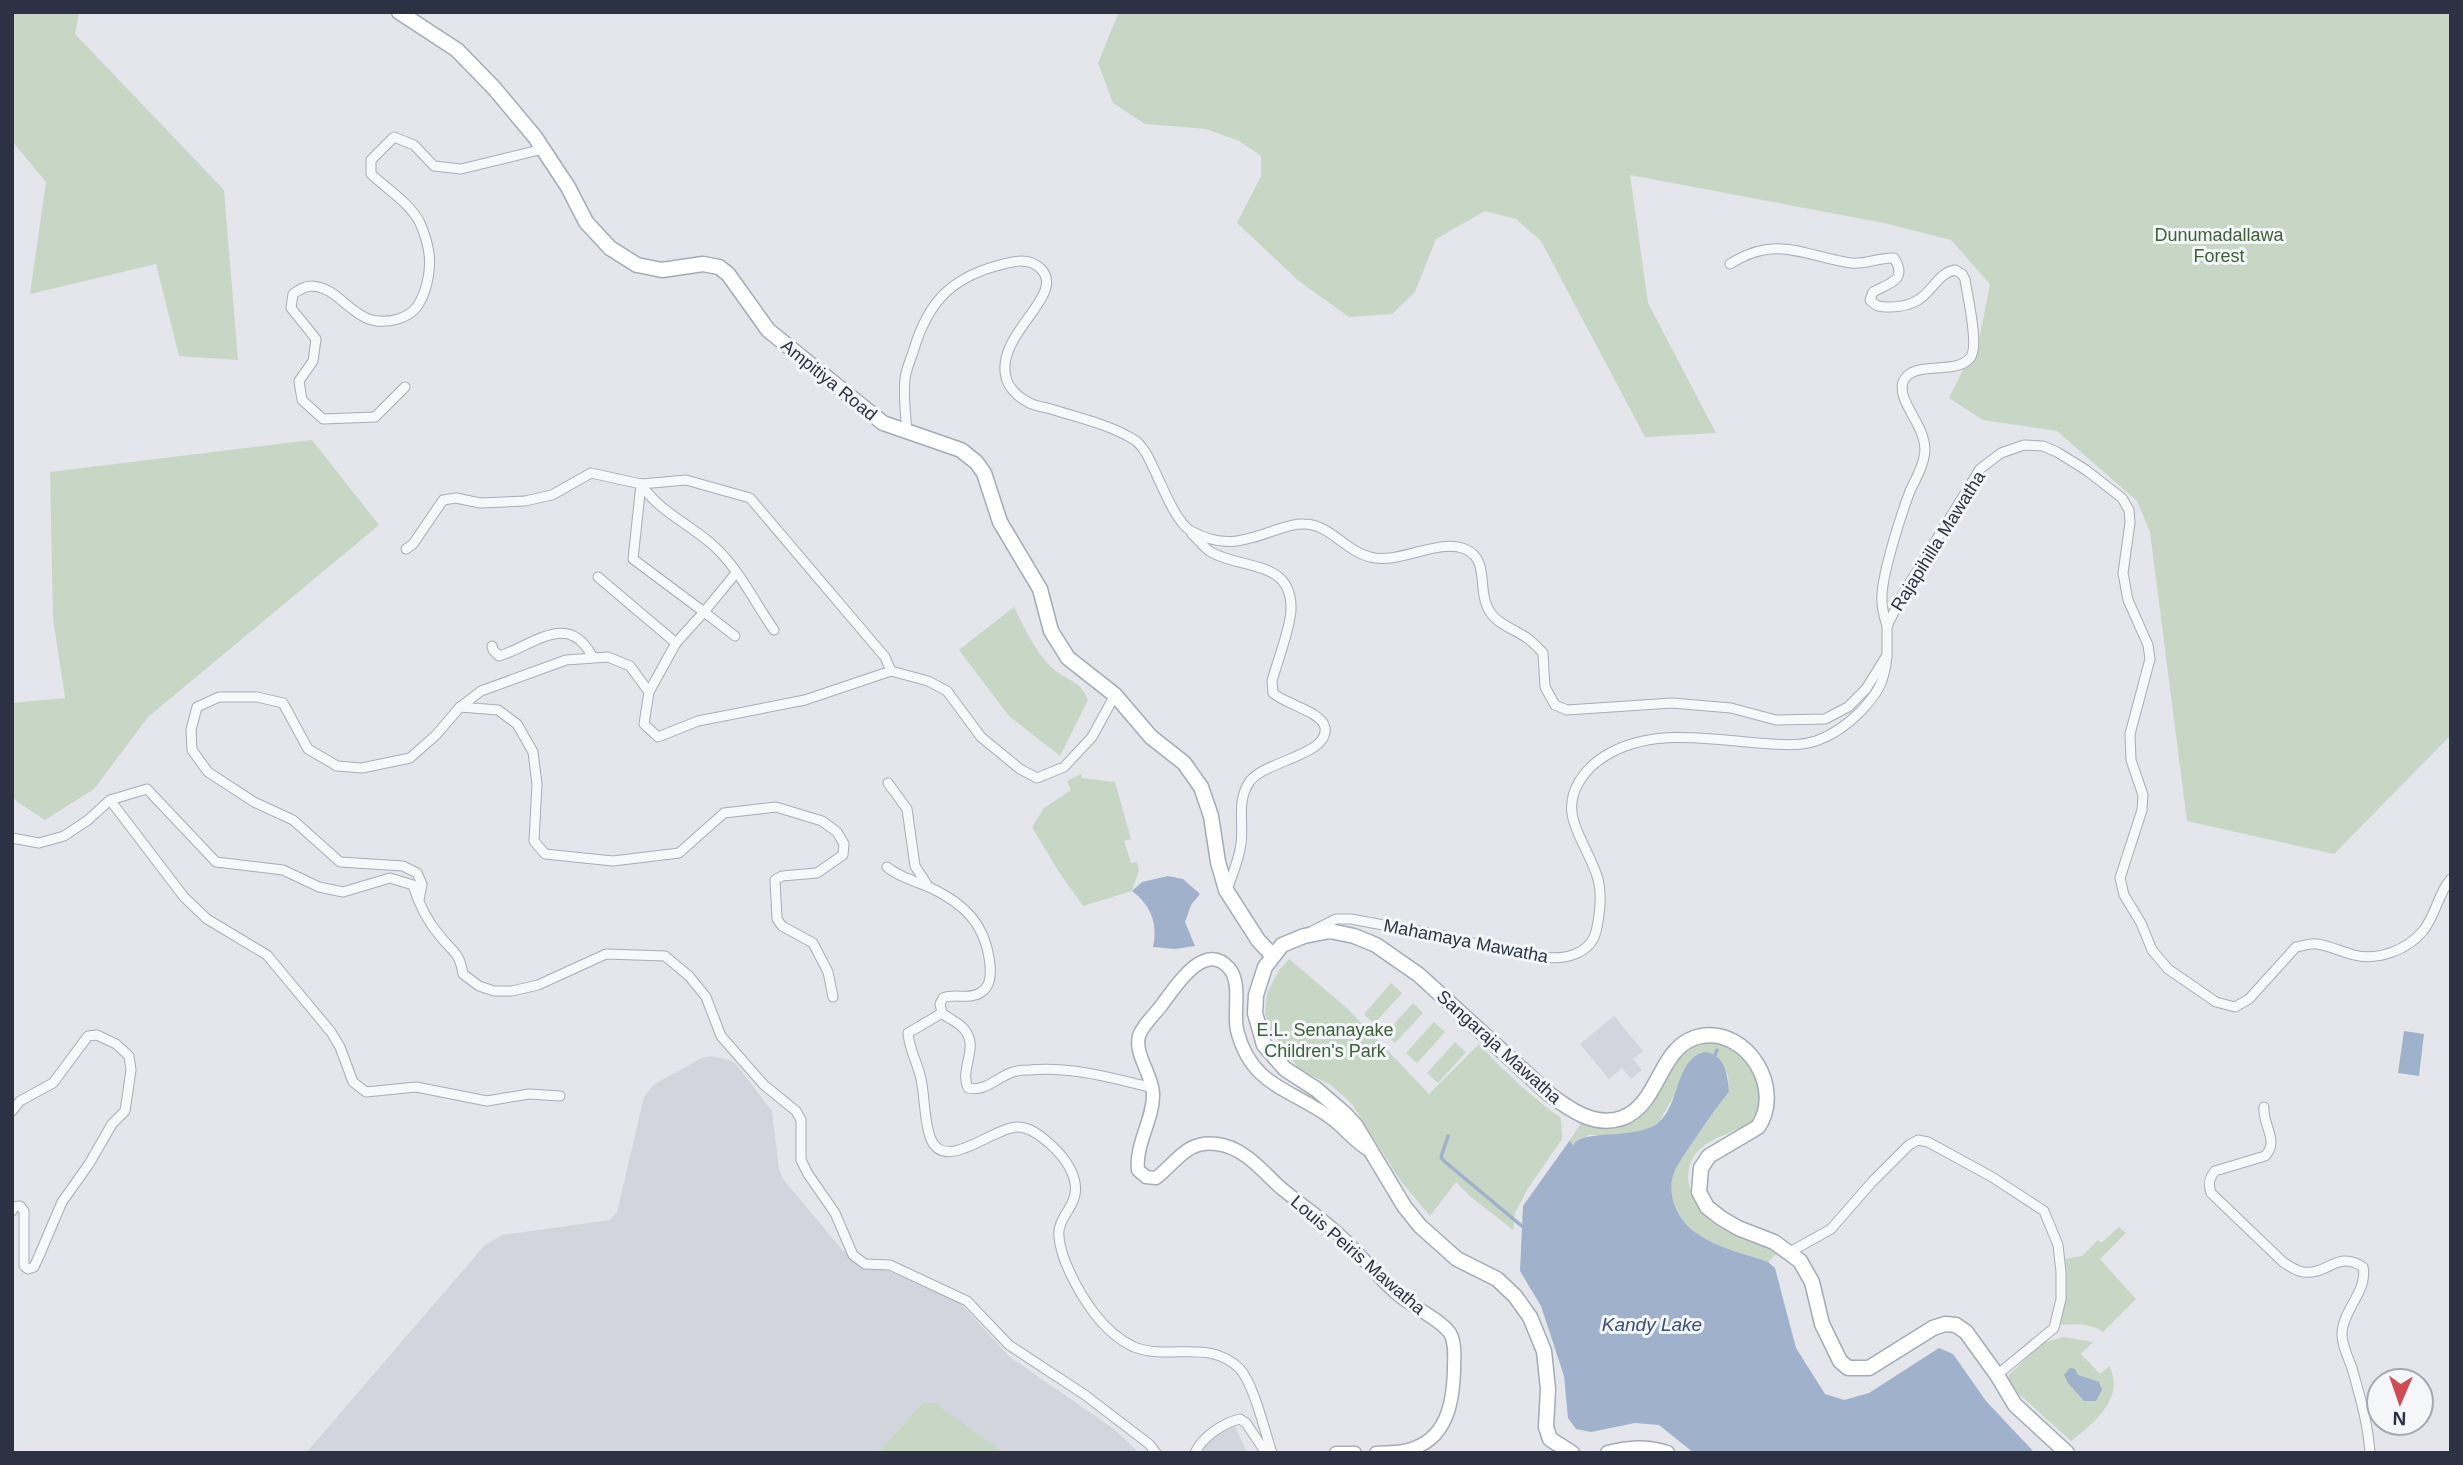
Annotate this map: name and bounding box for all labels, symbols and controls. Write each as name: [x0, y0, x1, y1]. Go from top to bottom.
park label: Dunumadallawa Forest: [2154, 225, 2285, 266]
street label: Ampitiya Road: [777, 335, 881, 425]
street label: Rajapihilla Mawatha: [1887, 467, 1990, 615]
street label: Mahamaya Mawatha: [1382, 915, 1551, 967]
street label: Sangaraja Mawatha: [1433, 986, 1566, 1109]
park label: E.L. Senanayake Children's Park: [1256, 1020, 1394, 1061]
street label: Louis Peiris Mawatha: [1287, 1191, 1430, 1319]
water label: Kandy Lake: [1602, 1314, 1702, 1335]
north arrow: [2365, 1367, 2435, 1437]
text: N: [2392, 1408, 2407, 1429]

